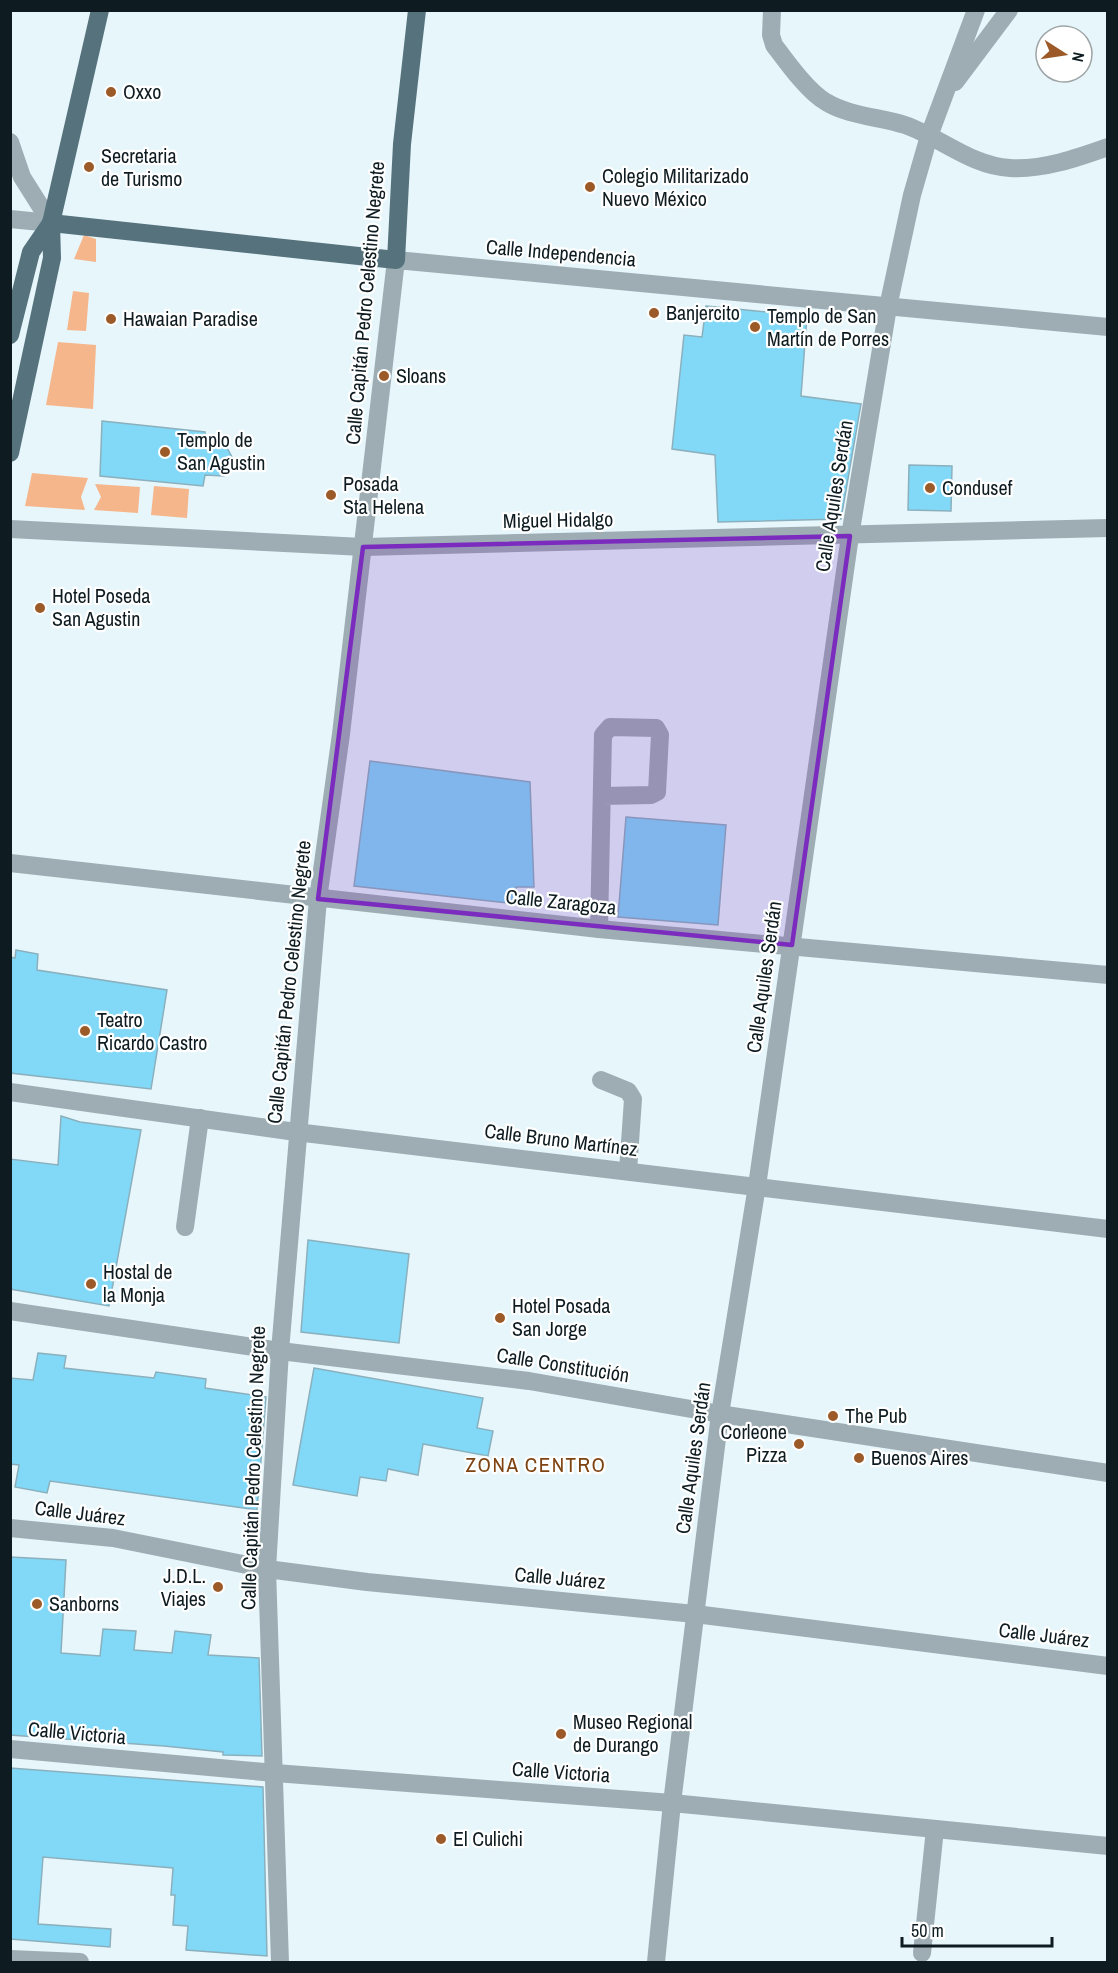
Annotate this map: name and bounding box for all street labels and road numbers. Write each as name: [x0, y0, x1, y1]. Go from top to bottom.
street label: Calle Capitán Pedro Celestino Negrete: [339, 160, 390, 446]
street label: Calle Independencia: [485, 232, 637, 273]
street label: Calle Aquiles Serdán: [808, 418, 859, 574]
street label: Miguel Hidalgo: [503, 505, 613, 534]
street label: Calle Capitán Pedro Celestino Negrete: [260, 839, 317, 1125]
street label: Calle Zaragoza: [504, 882, 618, 921]
street label: Calle Aquiles Serdán: [739, 899, 788, 1055]
street label: Calle Bruno Martínez: [483, 1117, 639, 1162]
street label: Calle Capitán Pedro Celestino Negrete: [234, 1325, 271, 1611]
street label: Calle Constitución: [495, 1341, 631, 1388]
street label: Calle Aquiles Serdán: [668, 1380, 717, 1536]
street label: Calle Juárez: [33, 1494, 127, 1531]
street label: Calle Juárez: [513, 1560, 607, 1595]
street label: Calle Juárez: [997, 1616, 1091, 1653]
street label: Calle Victoria: [27, 1715, 127, 1750]
street label: Calle Victoria: [511, 1755, 611, 1788]

